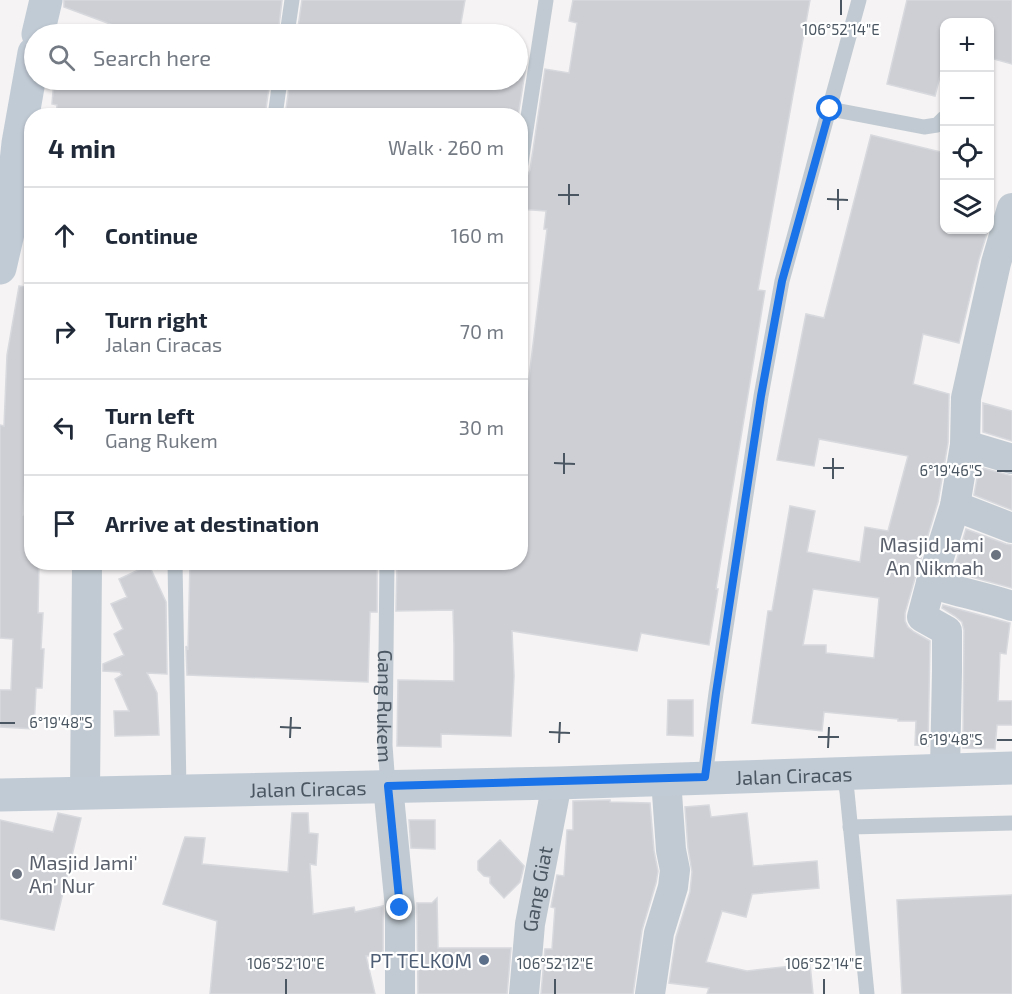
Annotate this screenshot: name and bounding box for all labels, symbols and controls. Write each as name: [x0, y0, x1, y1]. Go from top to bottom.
map controls: [940, 18, 994, 234]
button: +: [940, 18, 994, 72]
text: 106°52'14"E: [802, 20, 880, 38]
search box: [24, 24, 528, 90]
icon: search: [45, 41, 78, 74]
text: Search here: [93, 44, 211, 70]
button: −: [940, 72, 994, 126]
route start: [816, 95, 842, 121]
button: locate: [940, 126, 994, 180]
text: 4 min: [48, 132, 116, 163]
text: Walk · 260 m: [388, 135, 504, 159]
button: layers: [940, 180, 994, 234]
icon: ahead: [48, 219, 81, 252]
text: Continue: [105, 222, 198, 248]
text: 160 m: [451, 223, 504, 247]
text: Turn right: [105, 306, 207, 332]
icon: right: [48, 315, 81, 348]
text: 70 m: [460, 319, 504, 343]
text: Jalan Ciracas: [105, 332, 222, 356]
text: Turn left: [105, 402, 194, 428]
icon: left: [48, 411, 81, 444]
text: 30 m: [459, 415, 504, 439]
text: Gang Rukem: [105, 428, 218, 452]
text: 6°19'46"S: [920, 461, 982, 479]
icon: arrive: [48, 507, 81, 540]
text: Arrive at destination: [105, 510, 319, 536]
place label: Masjid Jami An Nikmah: [880, 532, 984, 579]
marker: Masjid Jami An Nikmah: [989, 548, 1003, 562]
street label: Gang Rukem: [373, 649, 398, 763]
text: 6°19'48"S: [29, 713, 93, 731]
text: 6°19'48"S: [919, 730, 983, 748]
street label: Jalan Ciracas: [735, 761, 853, 789]
street label: Jalan Ciracas: [249, 775, 367, 802]
street label: Gang Giat: [517, 844, 557, 933]
place label: Masjid Jami' An' Nur: [29, 850, 138, 897]
marker: Masjid Jami' An' Nur: [10, 867, 24, 881]
route end: [386, 894, 412, 920]
place label: PT TELKOM: [370, 948, 472, 972]
marker: PT TELKOM: [477, 953, 491, 967]
text: 106°52'10"E: [247, 954, 325, 972]
text: 106°52'12"E: [517, 954, 593, 972]
text: 106°52'14"E: [785, 954, 863, 972]

